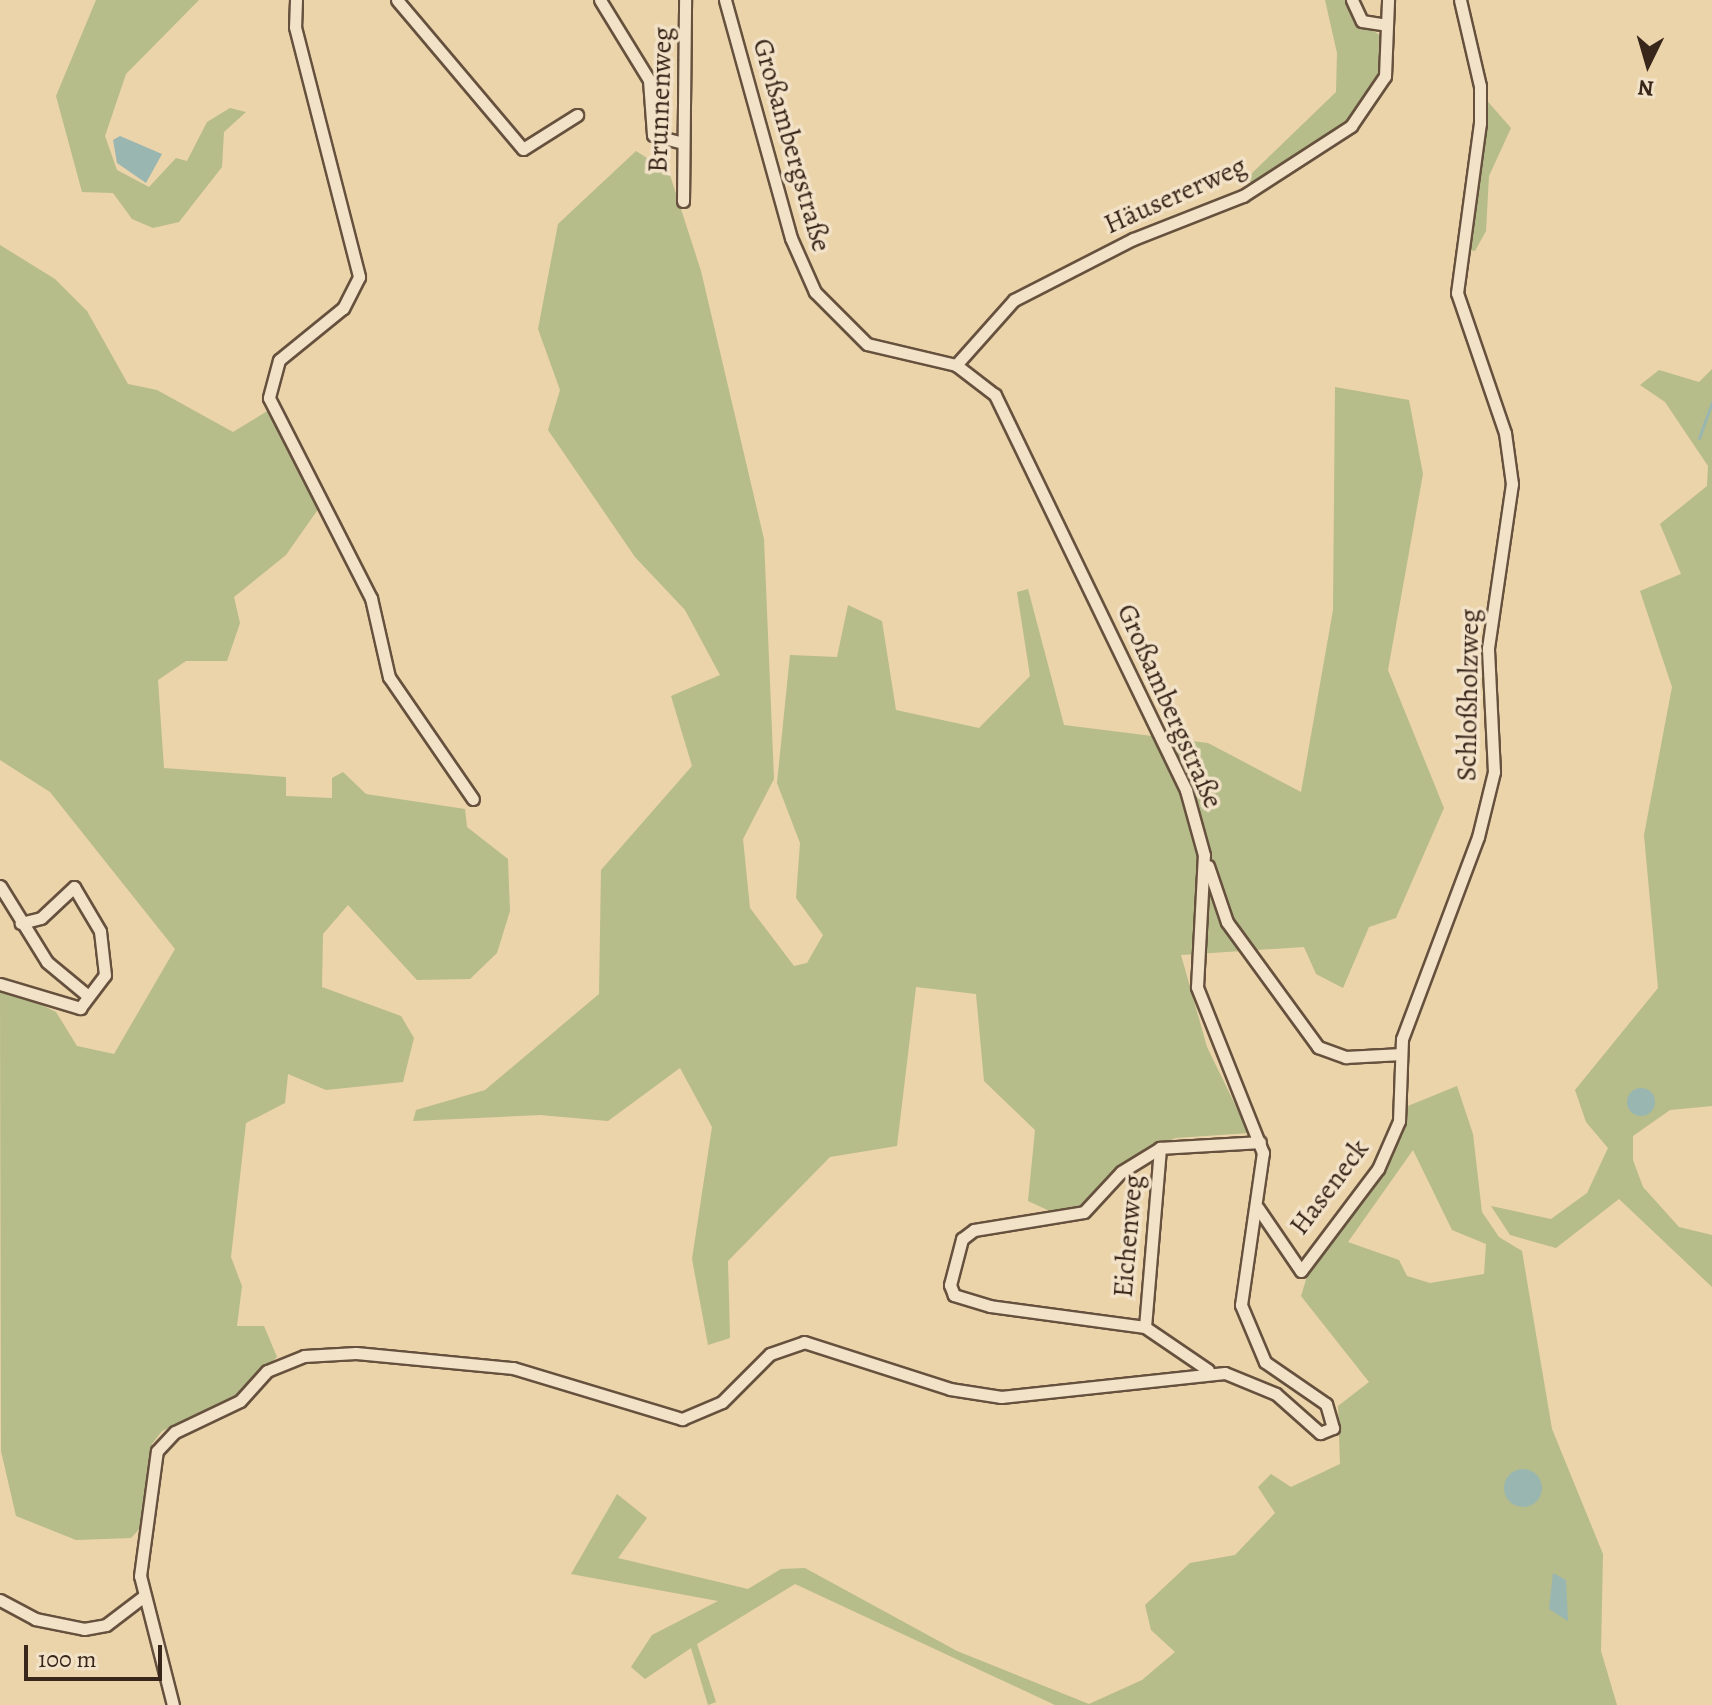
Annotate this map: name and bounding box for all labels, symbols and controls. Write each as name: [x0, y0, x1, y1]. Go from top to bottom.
north arrow: [1608, 24, 1688, 104]
street label: Brunnenweg: [641, 26, 679, 174]
street label: Großambergstraße: [746, 35, 838, 255]
text: N: [1637, 72, 1655, 104]
street label: Häusererweg: [1099, 149, 1251, 241]
street label: Großambergstraße: [1110, 599, 1230, 813]
street label: Schloßholzweg: [1450, 608, 1486, 782]
street label: Haseneck: [1282, 1133, 1376, 1241]
street label: Eichenweg: [1106, 1173, 1150, 1299]
scale bar: [28, 1629, 166, 1679]
text: 100 m: [38, 1643, 97, 1675]

